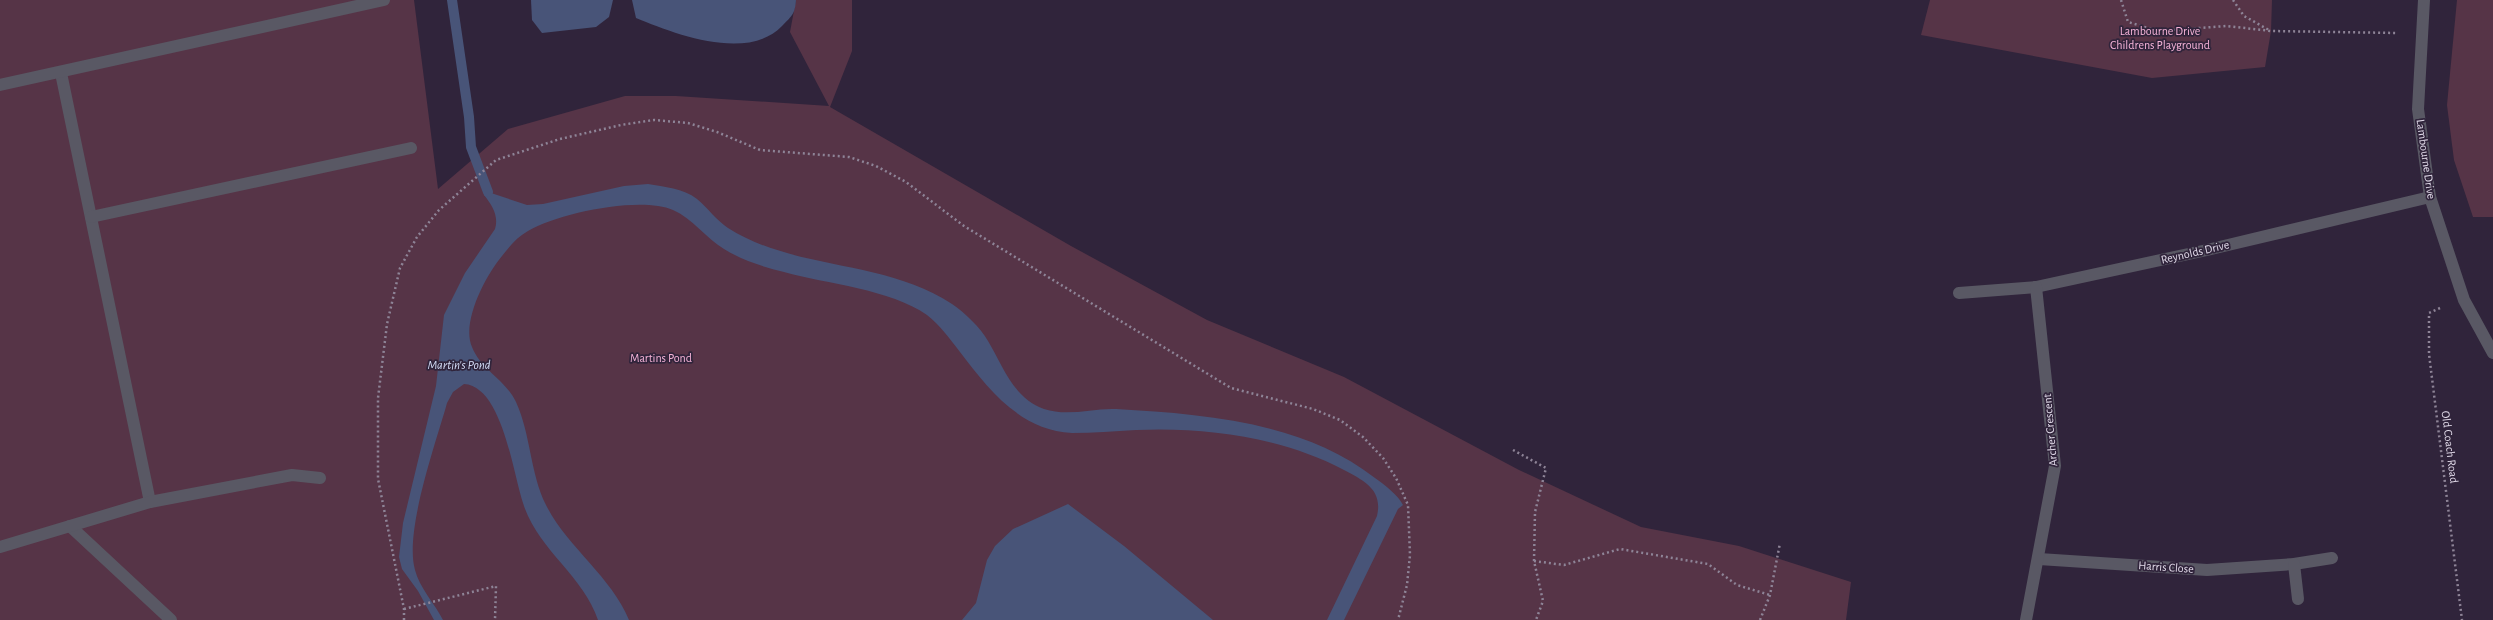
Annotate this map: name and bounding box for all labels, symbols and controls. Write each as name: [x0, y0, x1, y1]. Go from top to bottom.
park label: Lambourne Drive Childrens Playground: [2110, 25, 2210, 52]
street label: Lambourne Drive: [2414, 118, 2438, 200]
street label: Reynolds Drive: [2160, 238, 2230, 267]
park label: Martins Pond: [630, 352, 692, 364]
water label: Martin's Pond: [427, 359, 491, 372]
street label: Archer Crescent: [2041, 393, 2059, 467]
street label: Old Coach Road: [2440, 410, 2460, 484]
street label: Harris Close: [2138, 559, 2194, 575]

